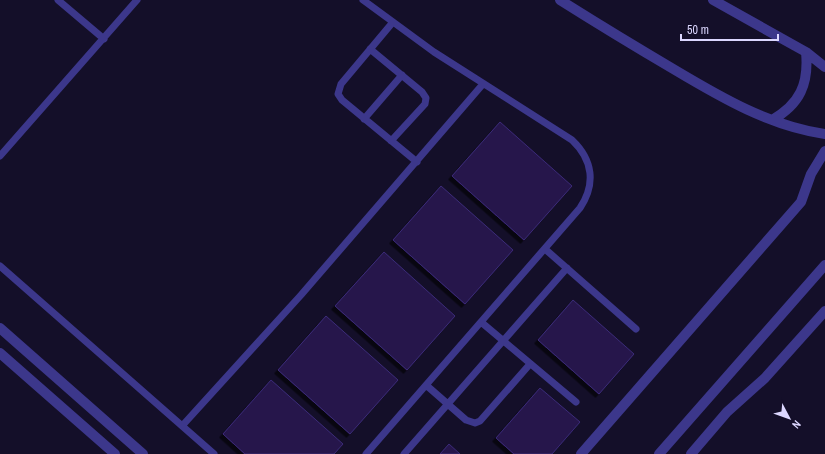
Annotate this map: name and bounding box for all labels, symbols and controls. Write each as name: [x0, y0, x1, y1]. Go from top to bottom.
scale bar: [681, 16, 778, 42]
text: 50 m: [687, 22, 709, 38]
north arrow: [769, 398, 809, 438]
text: N: [789, 418, 804, 432]

